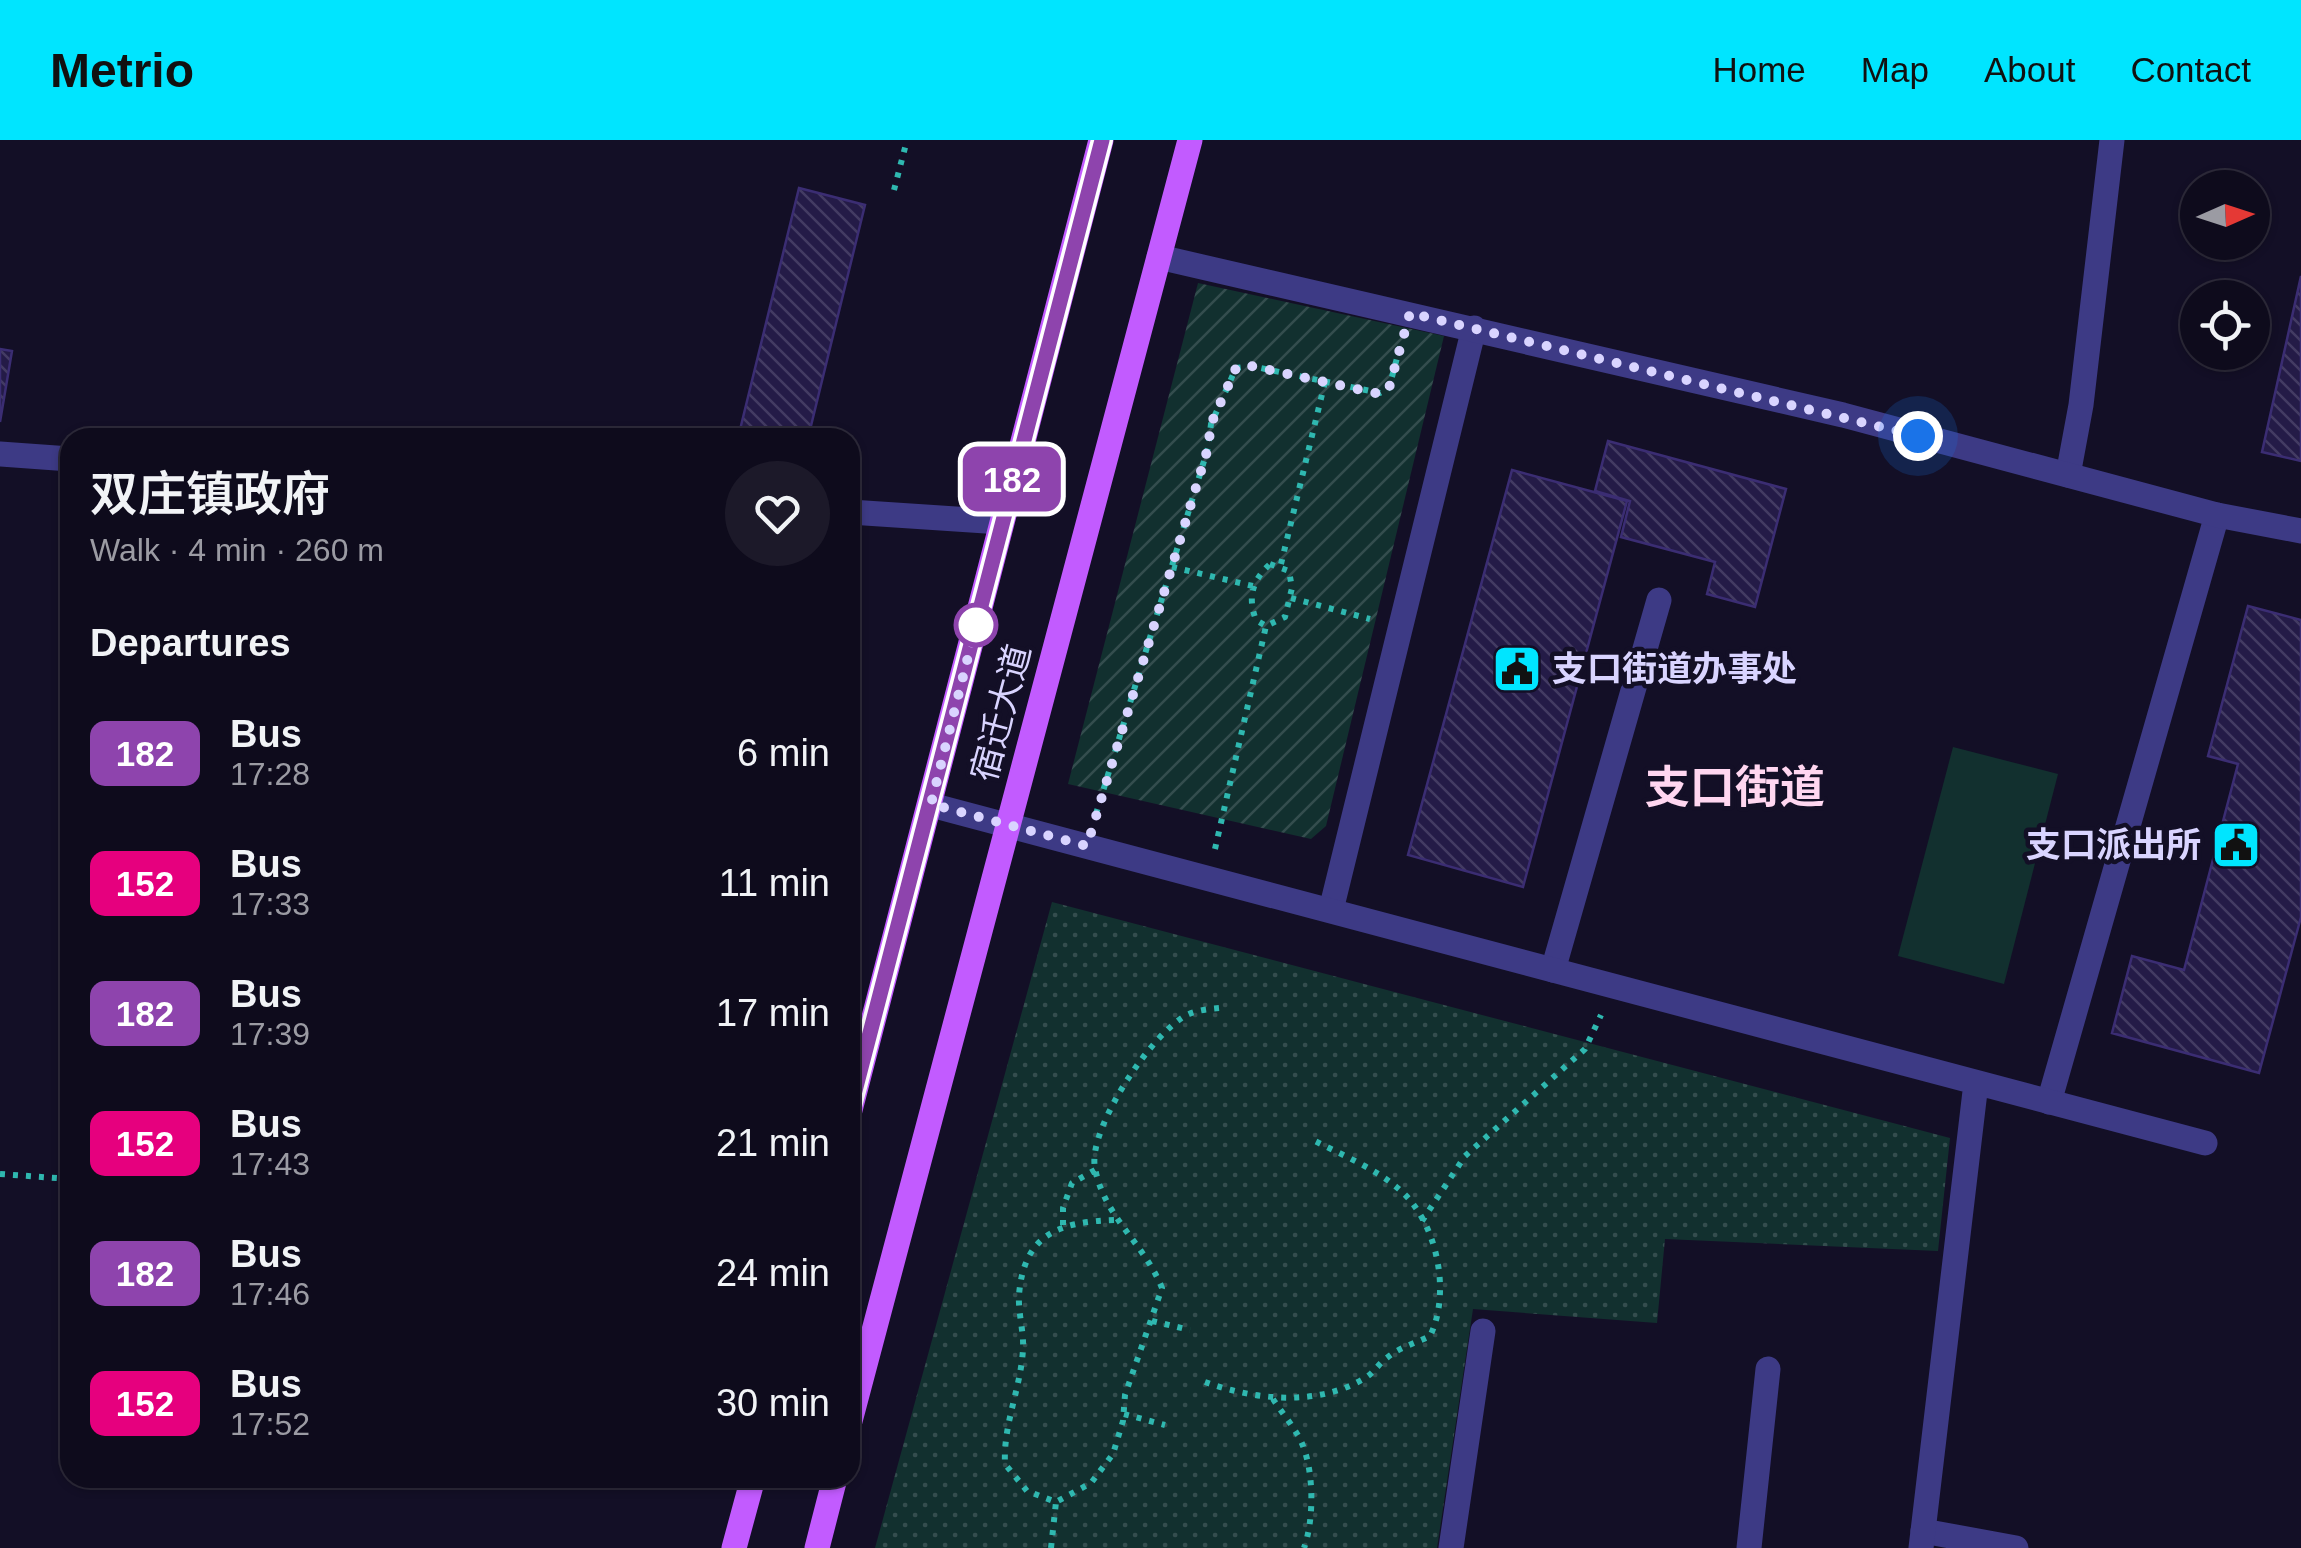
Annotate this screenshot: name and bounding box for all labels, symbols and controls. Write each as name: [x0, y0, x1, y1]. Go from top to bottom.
text: Metrio: [50, 44, 194, 97]
text: Home: [1712, 50, 1806, 89]
text: Map: [1861, 50, 1929, 89]
text: About: [1984, 50, 2075, 89]
text: Contact: [2130, 50, 2251, 89]
north arrow: [2180, 170, 2270, 260]
map controls: [2180, 170, 2270, 370]
button: locate: [2180, 280, 2270, 370]
your location: [1893, 411, 1943, 461]
line badge: 182: [954, 446, 1070, 512]
text: 182: [983, 460, 1041, 499]
button: heart: [725, 461, 830, 566]
text: 双庄镇政府: [90, 468, 330, 521]
text: Walk · 4 min · 260 m: [90, 532, 384, 568]
unlabelled marker: [955, 604, 997, 646]
text: Departures: [90, 622, 291, 664]
street label: 宿迁大道: [964, 640, 1037, 786]
public building icon: 支口街道办事处: [1491, 643, 1543, 695]
place label: 支口街道办事处: [1552, 649, 1797, 688]
text: Bus: [230, 713, 302, 755]
text: 6 min: [737, 732, 830, 774]
text: 182: [116, 734, 174, 773]
text: 17:28: [230, 756, 310, 792]
district label: 支口街道: [1645, 762, 1825, 813]
public building icon: 支口派出所: [2210, 819, 2262, 871]
place label: 支口派出所: [2026, 825, 2201, 864]
text: Bus: [230, 843, 302, 885]
text: 11 min: [719, 862, 830, 904]
text: 152: [116, 864, 174, 903]
text: 17:33: [230, 886, 310, 922]
text: Bus: [230, 973, 302, 1015]
text: 17 min: [716, 992, 830, 1034]
text: 182: [116, 994, 174, 1033]
text: 17:39: [230, 1016, 310, 1052]
text: Bus: [230, 1103, 302, 1145]
text: 21 min: [716, 1122, 830, 1164]
text: 152: [116, 1124, 174, 1163]
text: 17:43: [230, 1146, 310, 1182]
text: Bus: [230, 1233, 302, 1275]
text: 24 min: [716, 1252, 830, 1294]
text: 182: [116, 1254, 174, 1293]
text: 17:46: [230, 1276, 310, 1312]
text: Bus: [230, 1363, 302, 1405]
text: 30 min: [716, 1382, 830, 1424]
text: 152: [116, 1384, 174, 1423]
text: 17:52: [230, 1406, 310, 1442]

